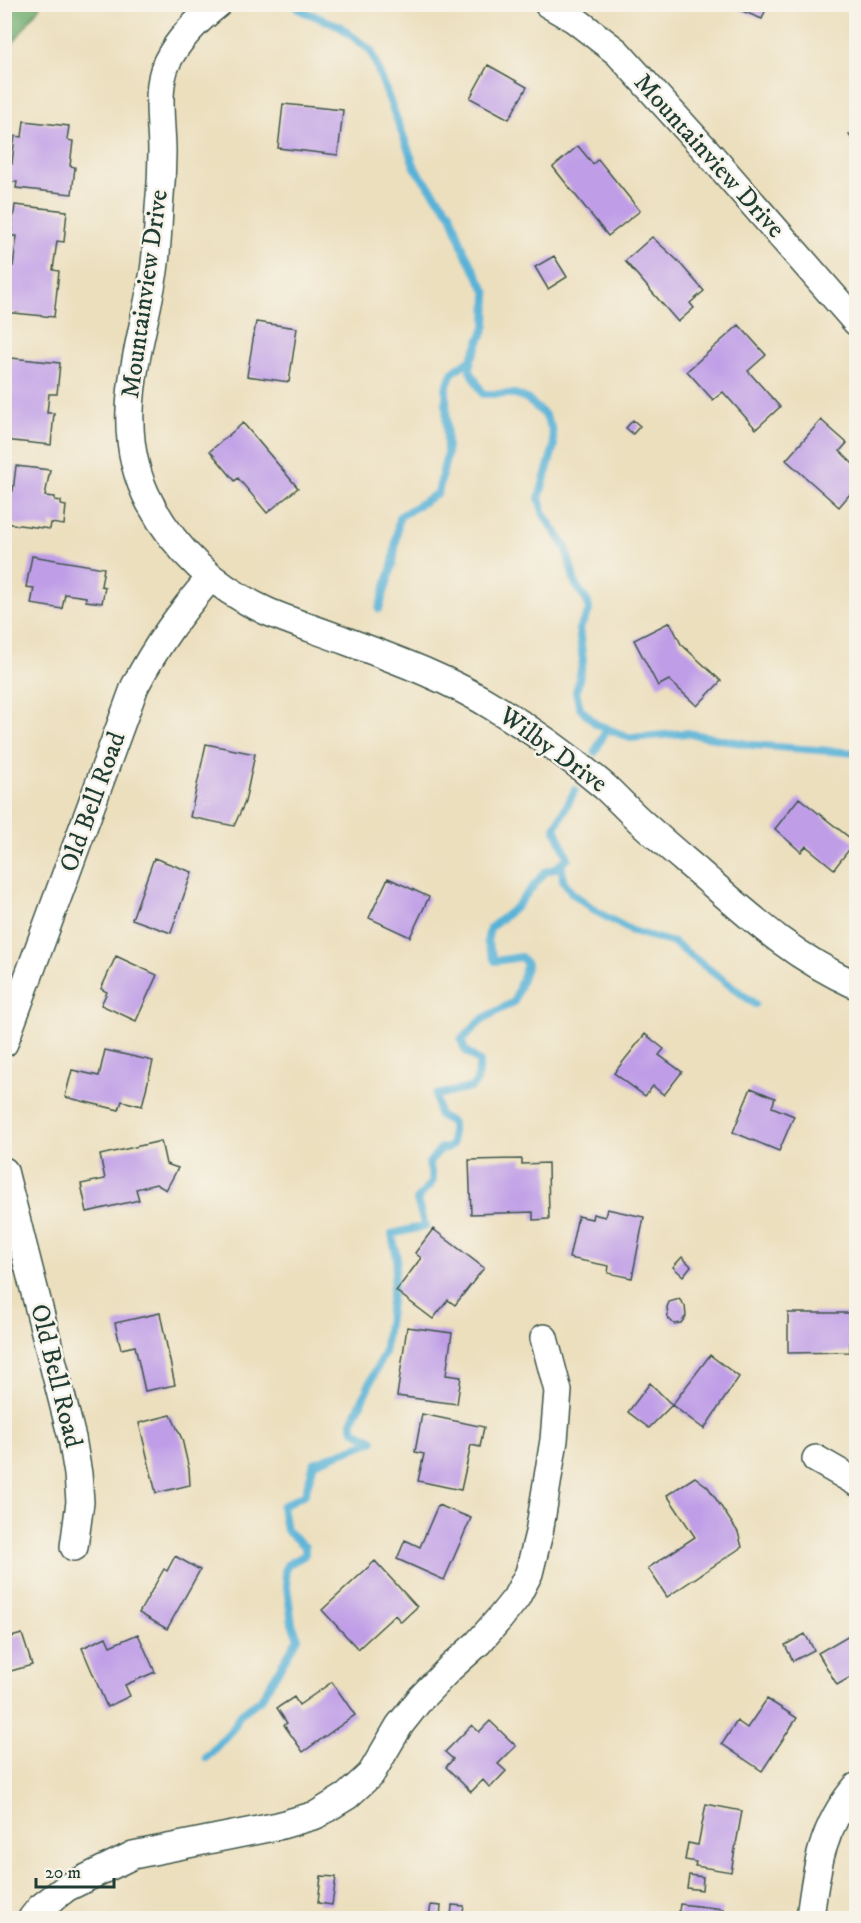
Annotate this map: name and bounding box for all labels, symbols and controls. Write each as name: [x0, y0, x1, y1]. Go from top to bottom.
street label: Mountainview Drive: [626, 67, 792, 245]
street label: Mountainview Drive: [114, 187, 176, 401]
street label: Wilby Drive: [491, 699, 614, 800]
street label: Old Bell Road: [52, 727, 134, 877]
street label: Old Bell Road: [22, 1301, 90, 1451]
scale bar: [36, 1851, 114, 1889]
text: 20 m: [45, 1862, 81, 1884]

